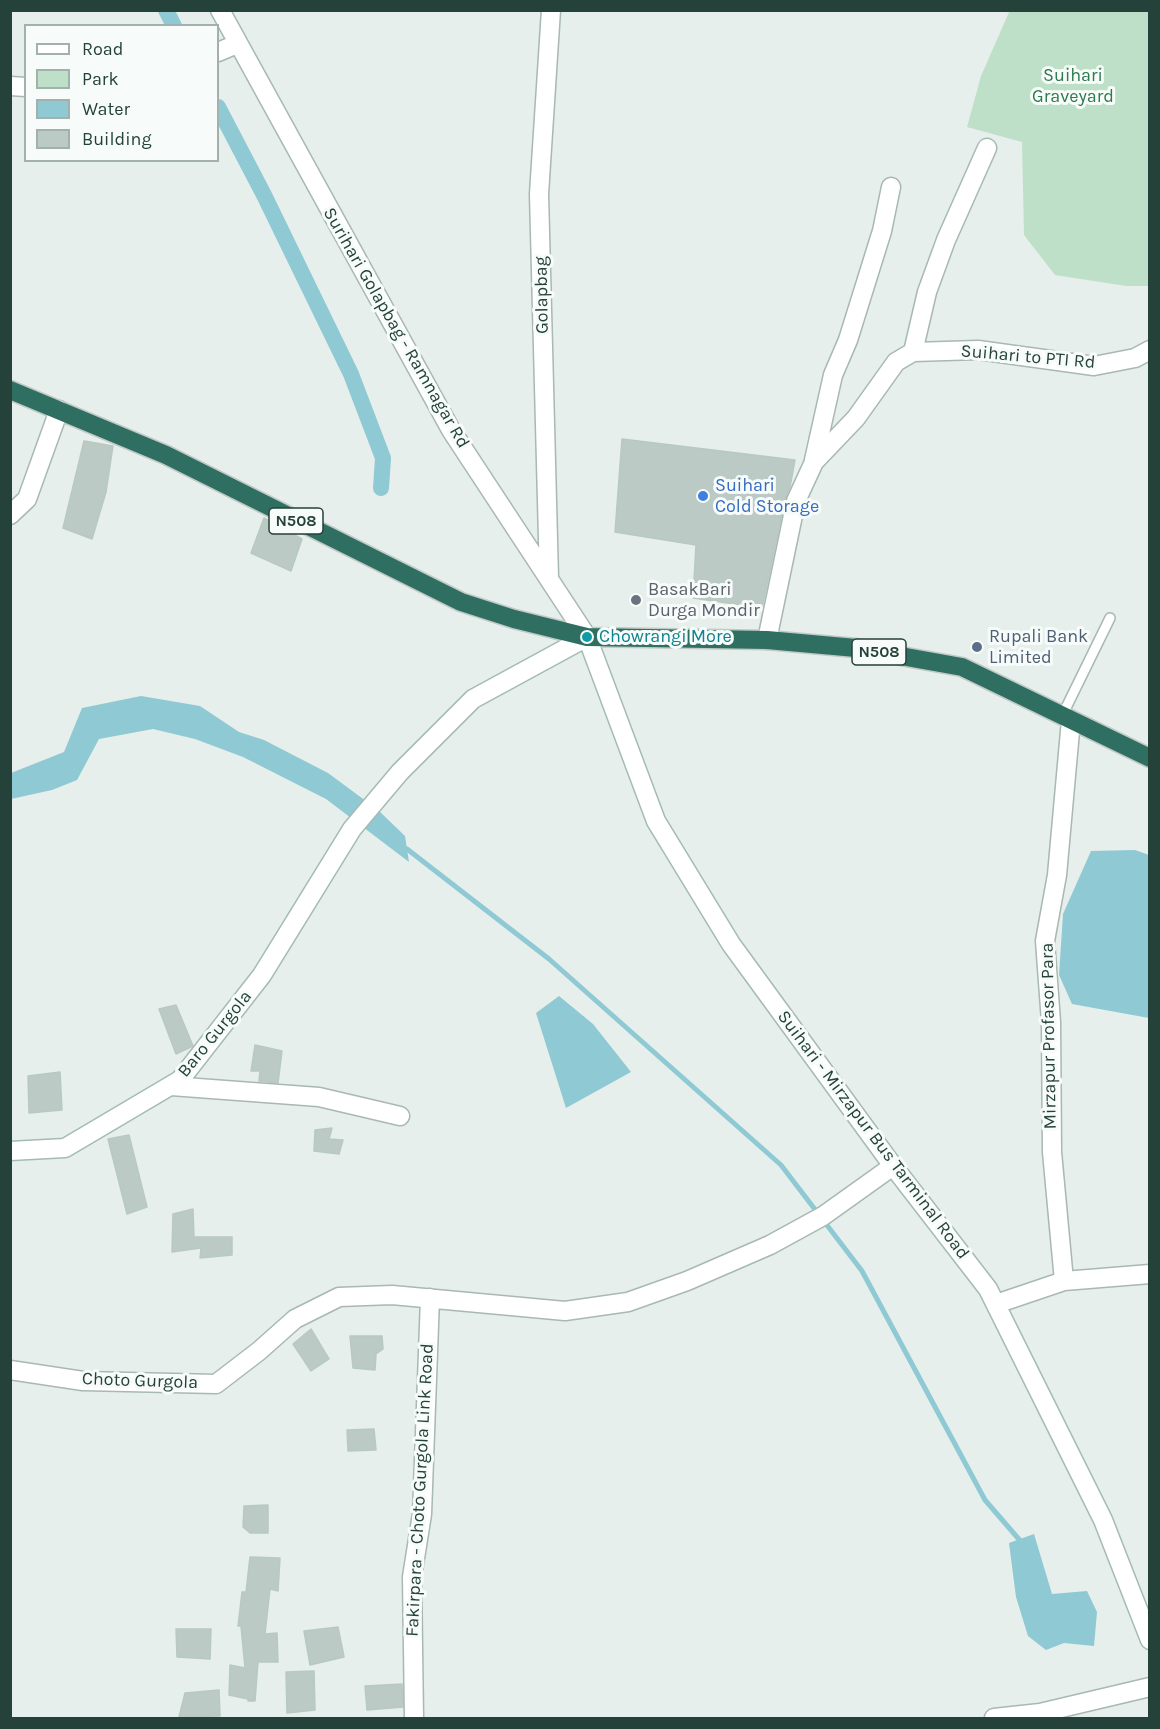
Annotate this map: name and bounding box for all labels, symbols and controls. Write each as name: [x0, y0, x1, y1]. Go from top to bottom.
legend: [24, 24, 219, 162]
text: Road: [82, 38, 123, 60]
park label: Suihari Graveyard: [1032, 65, 1114, 107]
text: Park: [82, 68, 119, 90]
text: Water: [82, 98, 130, 120]
text: Building: [82, 128, 152, 150]
street label: Surihari Golapbag - Ramnagar Rd: [318, 204, 474, 452]
street label: Golapbag: [531, 256, 553, 334]
street label: Suihari to PTI Rd: [960, 340, 1096, 374]
place label: Suihari Cold Storage: [715, 475, 819, 518]
marker: Suihari Cold Storage: [696, 489, 710, 503]
road number: N508: [269, 508, 323, 534]
place label: BasakBari Durga Mondir: [648, 579, 760, 622]
marker: BasakBari Durga Mondir: [629, 593, 643, 607]
place label: Chowrangi More: [599, 626, 732, 648]
place label: Rupali Bank Limited: [989, 626, 1088, 668]
marker: Chowrangi More: [580, 630, 594, 644]
road number: N508: [852, 639, 906, 665]
marker: Rupali Bank Limited: [970, 640, 984, 654]
street label: Mirzapur Profasor Para: [1037, 943, 1061, 1129]
street label: Baro Gurgola: [173, 986, 257, 1082]
street label: Suihari - Mirzapur Bus Tarminal Road: [772, 1006, 974, 1264]
street label: Fakirpara - Choto Gurgola Link Road: [402, 1343, 438, 1637]
street label: Choto Gurgola: [82, 1368, 198, 1394]

